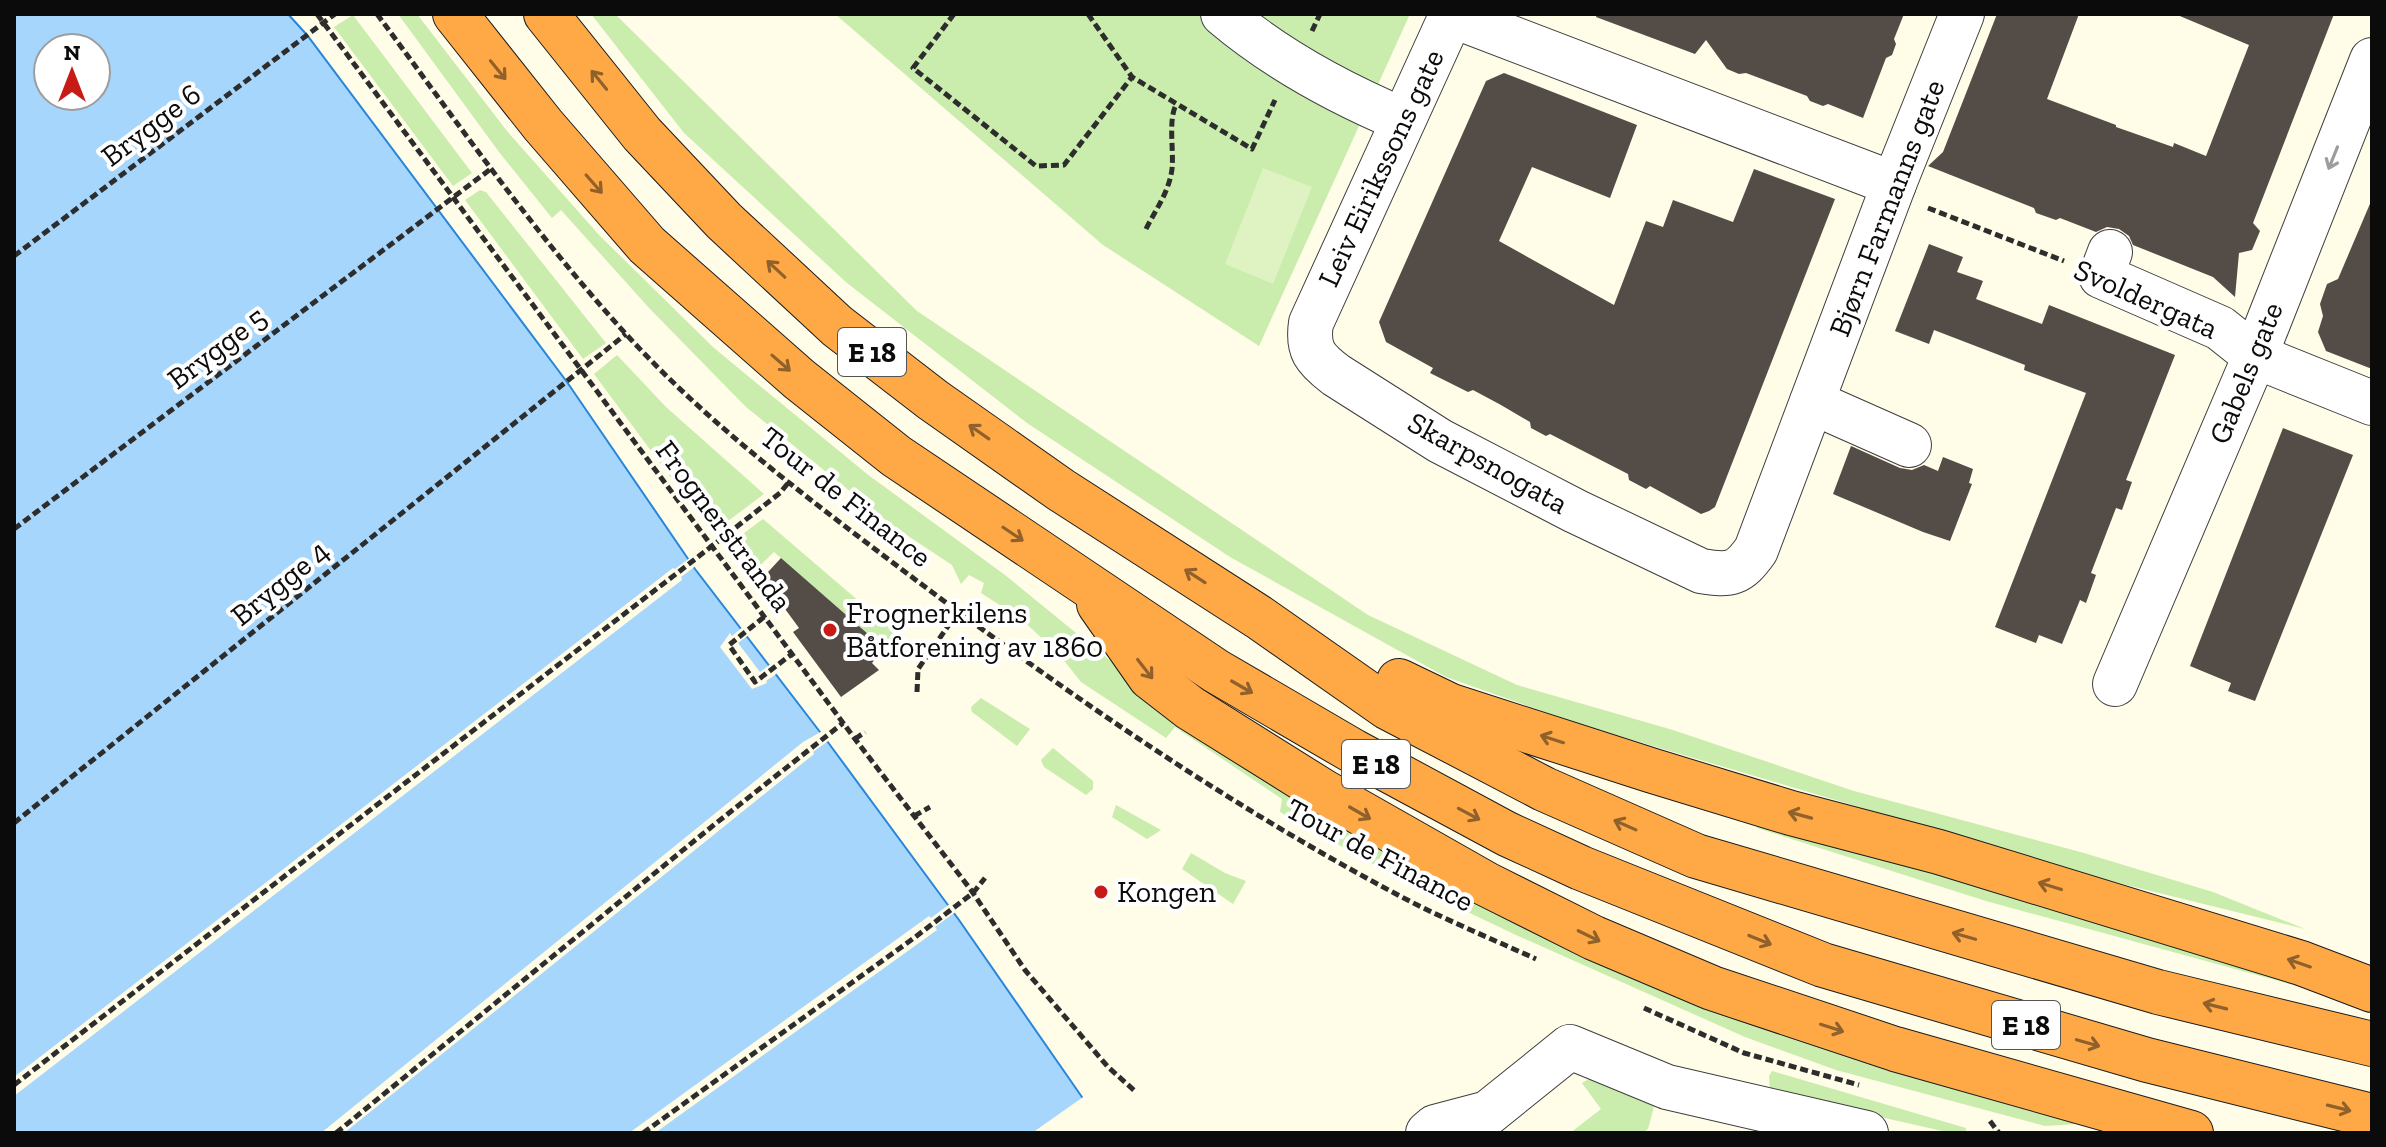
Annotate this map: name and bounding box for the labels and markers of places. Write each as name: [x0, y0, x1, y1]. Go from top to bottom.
place label: Frognerkilens Båtforening av 1860: [846, 595, 1103, 665]
marker: Frognerkilens Båtforening av 1860: [821, 621, 839, 639]
place label: Kongen: [1117, 874, 1216, 910]
marker: Kongen: [1092, 883, 1110, 901]

